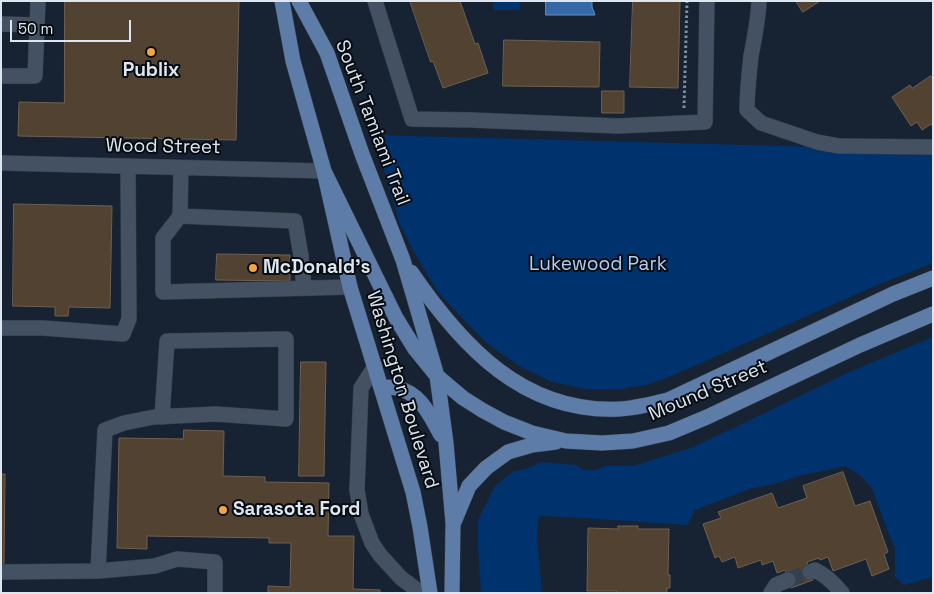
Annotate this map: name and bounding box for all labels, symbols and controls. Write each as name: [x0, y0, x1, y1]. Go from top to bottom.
scale bar: [12, 10, 134, 42]
text: 50 m: [18, 19, 53, 38]
street label: South Tamiami Trail: [330, 37, 414, 209]
marker: Publix: [145, 46, 157, 58]
place label: Publix: [123, 60, 179, 82]
street label: Wood Street: [105, 135, 221, 159]
park label: Lukewood Park: [529, 254, 667, 276]
place label: McDonald's: [263, 257, 370, 279]
marker: McDonald's: [247, 262, 259, 274]
street label: Washington Boulevard: [361, 288, 443, 492]
street label: Mound Street: [645, 356, 771, 426]
place label: Sarasota Ford: [233, 499, 360, 521]
marker: Sarasota Ford: [217, 504, 229, 516]

